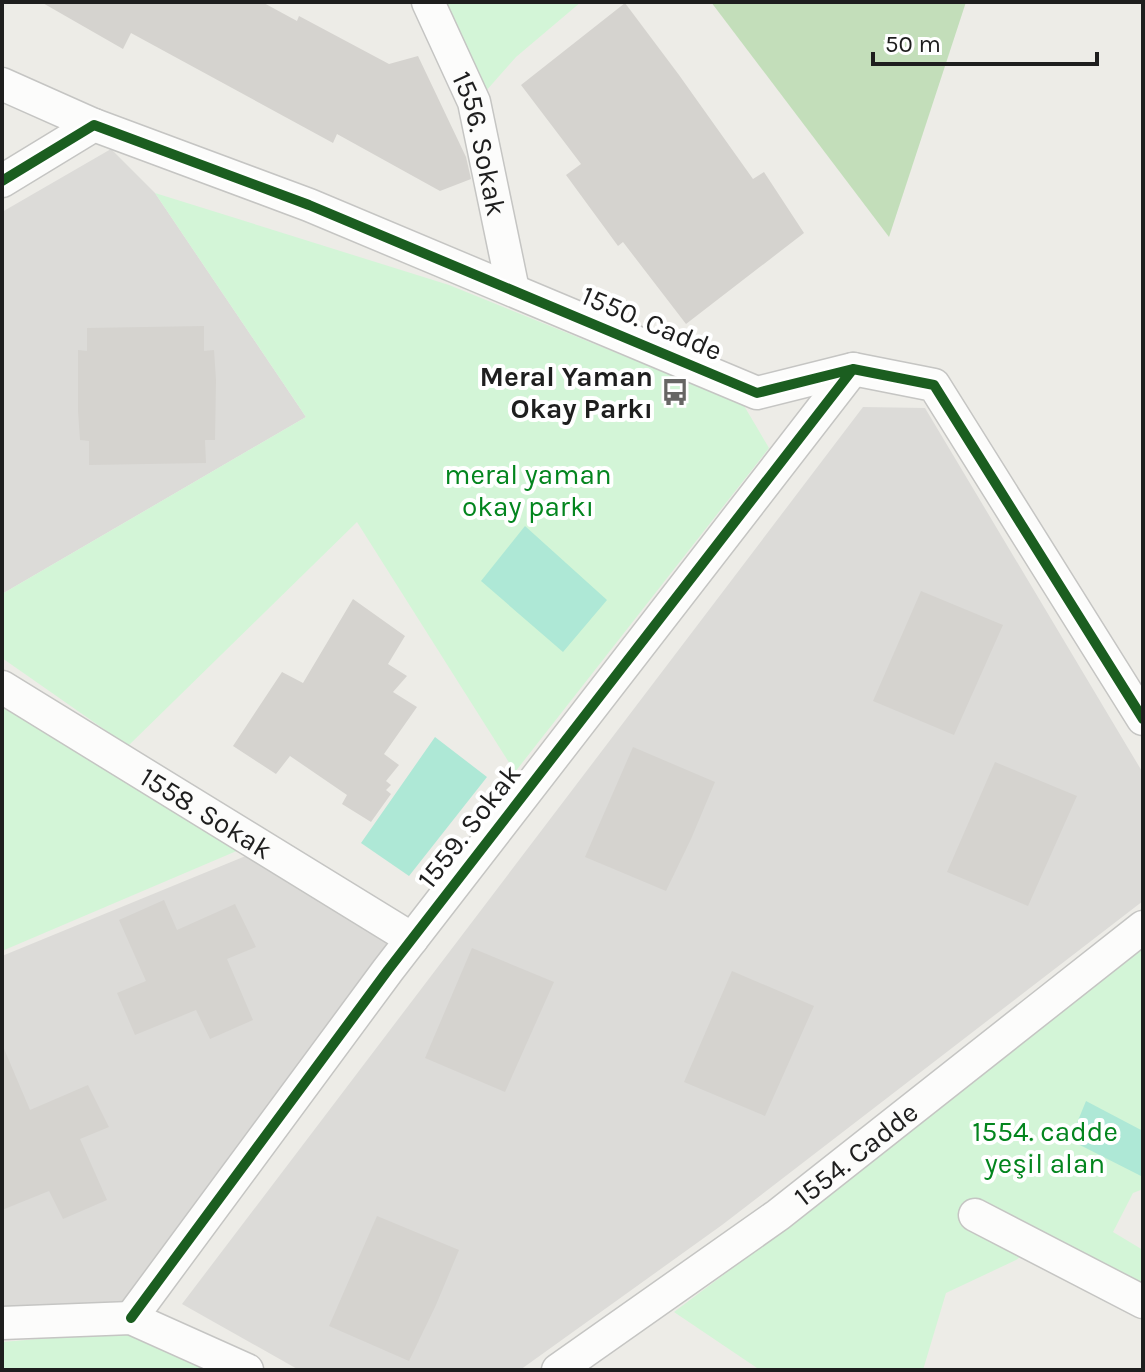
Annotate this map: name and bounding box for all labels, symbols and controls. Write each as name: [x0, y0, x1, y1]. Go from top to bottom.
scale bar: [873, 16, 1097, 66]
text: 50 m: [885, 30, 941, 58]
street label: 1556. Sokak: [446, 66, 514, 219]
street label: 1550. Cadde: [577, 279, 727, 367]
place label: Meral Yaman Okay Parkı: [480, 360, 653, 425]
bus stop icon: Meral Yaman Okay Parkı: [660, 377, 690, 407]
park label: meral yaman okay parkı: [444, 458, 612, 523]
street label: 1559. Sokak: [410, 758, 528, 894]
street label: 1558. Sokak: [134, 760, 279, 866]
street label: 1554. Cadde: [787, 1095, 924, 1213]
park label: 1554. cadde yeşil alan: [972, 1115, 1118, 1180]

